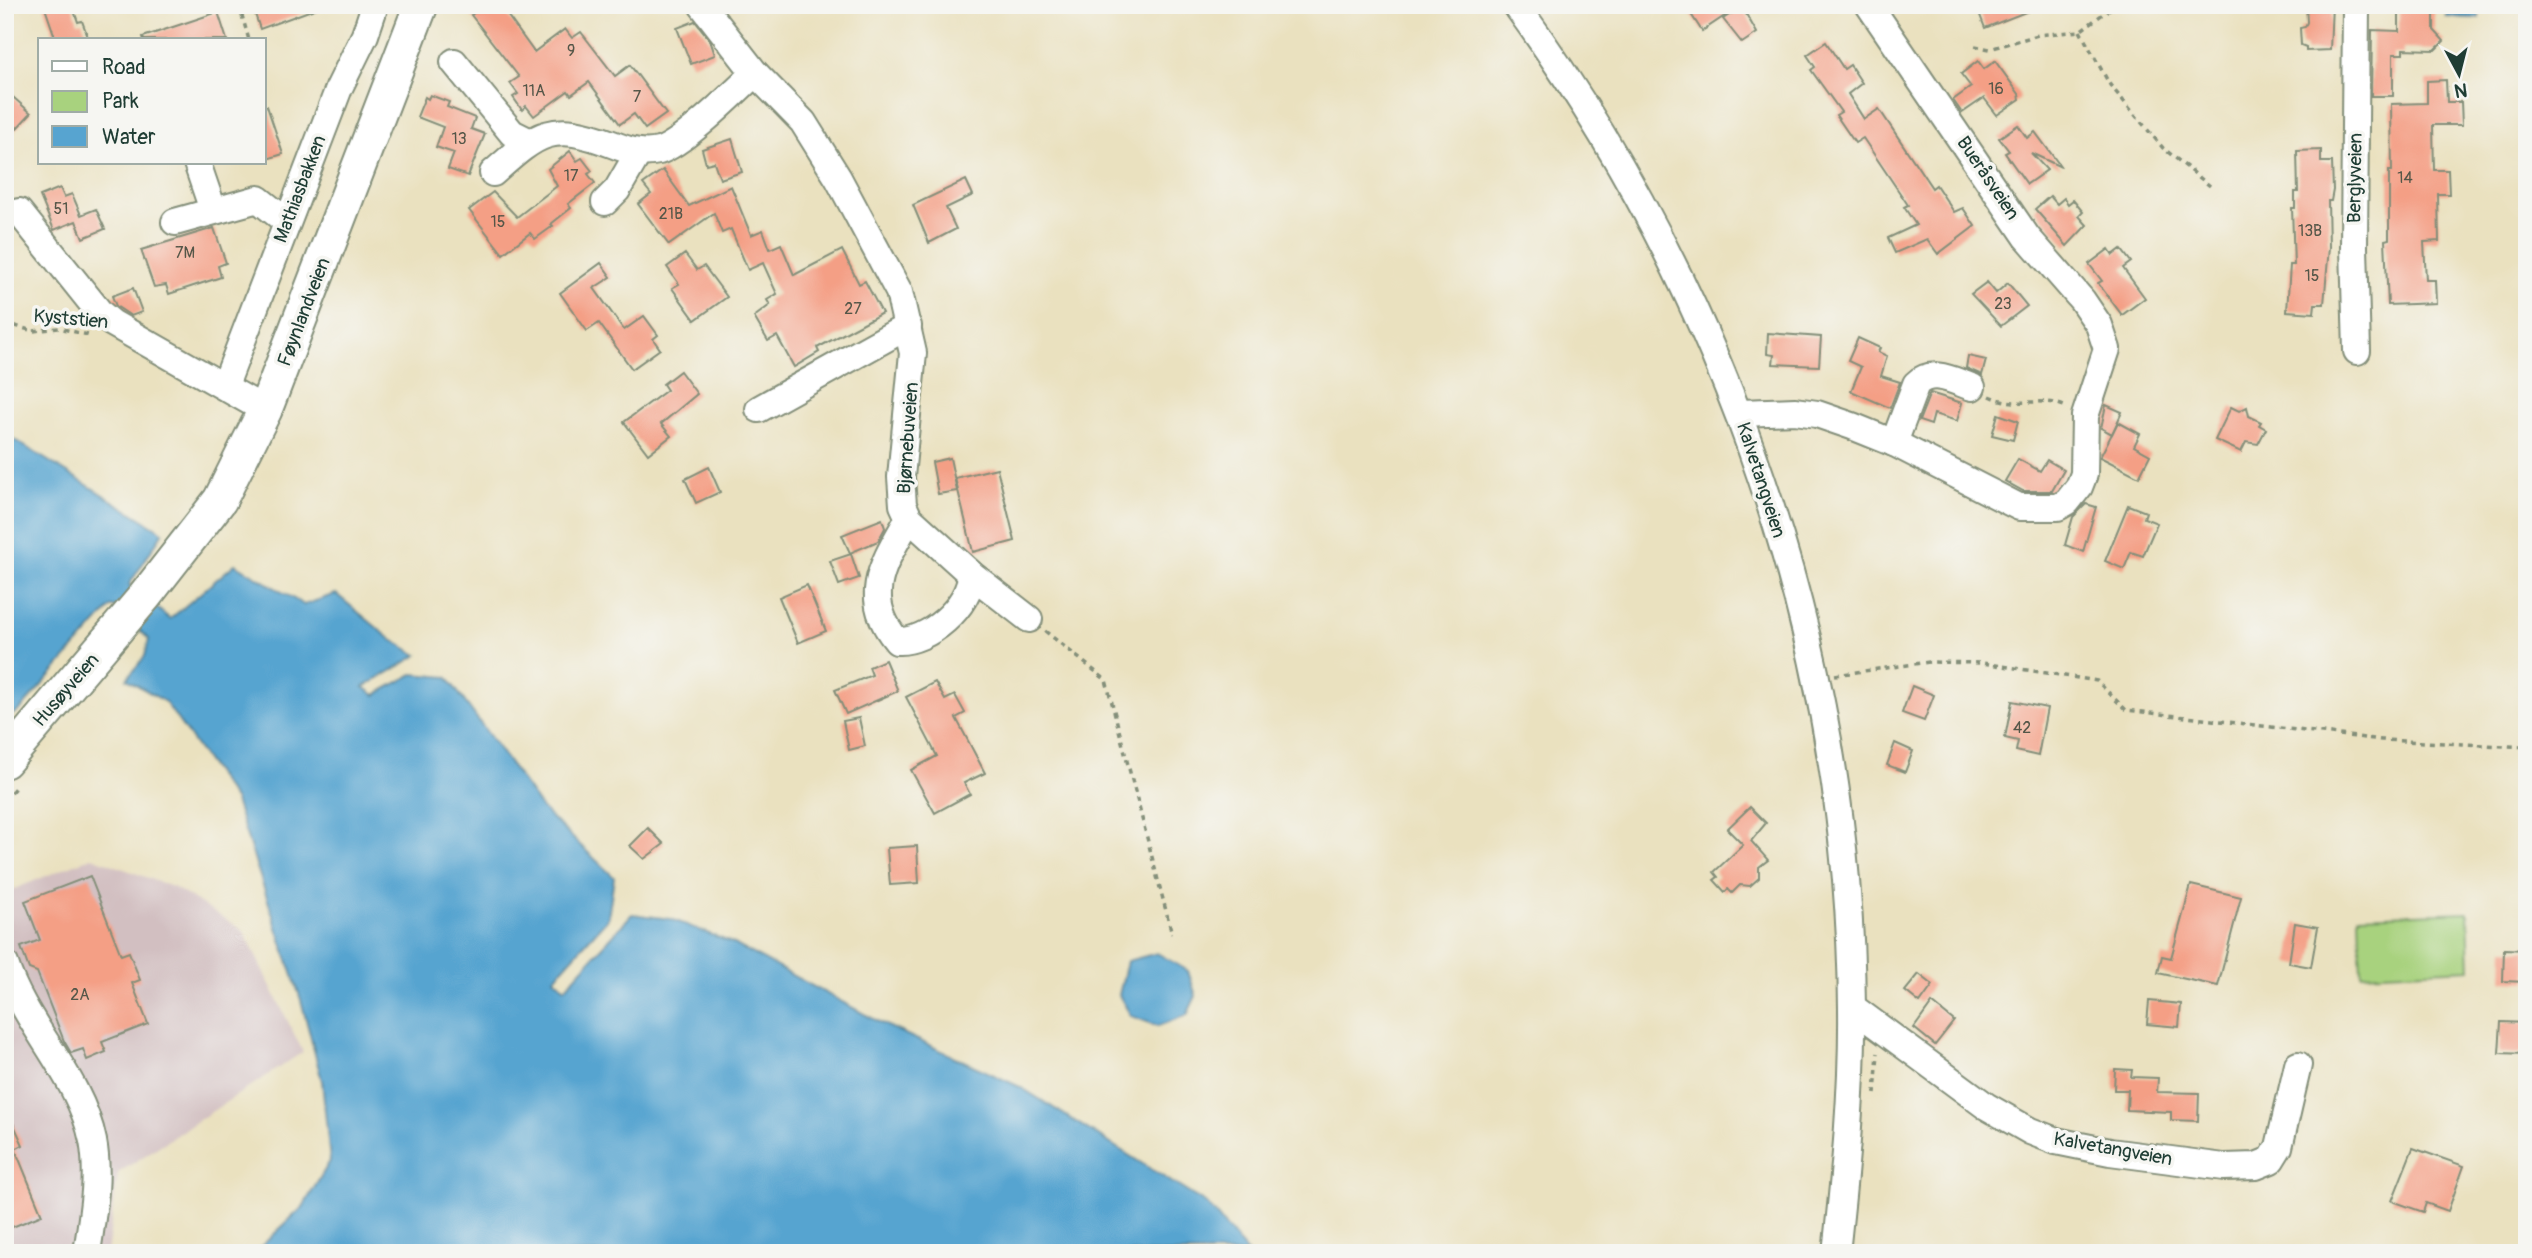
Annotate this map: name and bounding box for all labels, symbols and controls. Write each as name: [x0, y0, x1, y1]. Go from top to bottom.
legend: [38, 38, 266, 164]
north arrow: [2424, 38, 2494, 108]
house number: 9: [567, 41, 575, 61]
text: Road: [102, 54, 146, 81]
text: N: [2453, 77, 2469, 103]
house number: 16: [1988, 79, 2004, 99]
house number: 11A: [523, 81, 545, 101]
house number: 7: [633, 87, 642, 107]
text: Park: [102, 88, 139, 115]
text: Water: [102, 124, 156, 151]
house number: 13: [451, 129, 467, 149]
street label: Mathiasbakken: [269, 132, 331, 246]
street label: Bueråsveien: [1951, 132, 2025, 224]
street label: Berglyveien: [2342, 133, 2368, 223]
house number: 17: [564, 166, 579, 186]
house number: 14: [2397, 168, 2413, 188]
house number: 51: [54, 199, 68, 219]
house number: 21B: [659, 204, 683, 224]
house number: 15: [491, 212, 505, 232]
house number: 13B: [2298, 221, 2322, 241]
house number: 7M: [175, 243, 195, 263]
street label: Føynlandveien: [272, 254, 336, 370]
house number: 15: [2305, 266, 2319, 286]
house number: 23: [1994, 294, 2012, 314]
house number: 27: [844, 299, 862, 319]
street label: Kyststien: [33, 304, 109, 334]
street label: Bjørnebuveien: [892, 381, 924, 495]
street label: Kalvetangveien: [1731, 419, 1791, 541]
street label: Husøyveien: [28, 648, 104, 732]
house number: 42: [2013, 718, 2031, 738]
house number: 2A: [70, 985, 90, 1005]
street label: Kalvetangveien: [2052, 1127, 2174, 1171]

